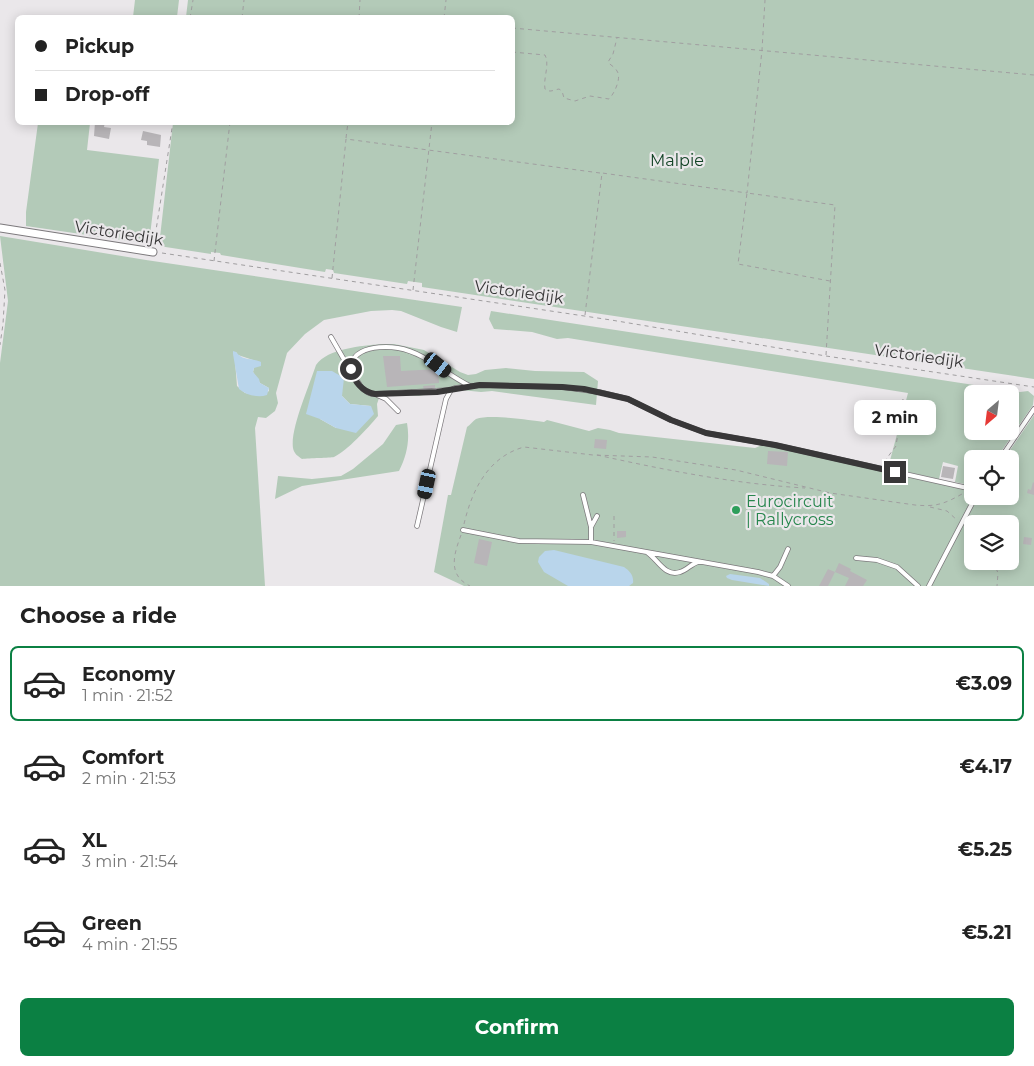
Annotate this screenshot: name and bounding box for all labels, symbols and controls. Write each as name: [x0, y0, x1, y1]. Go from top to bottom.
text: Pickup: [65, 35, 134, 58]
text: Drop-off: [65, 83, 149, 106]
park label: Malpie: [650, 151, 704, 170]
street label: Victoriedijk: [73, 217, 165, 249]
street label: Victoriedijk: [473, 276, 565, 308]
street label: Victoriedijk: [873, 340, 965, 372]
car: [421, 350, 454, 380]
route start: [340, 358, 362, 380]
north arrow: [964, 385, 1019, 440]
map controls: [964, 385, 1019, 570]
callout: 2 min: [854, 400, 936, 434]
text: 2 min: [872, 408, 918, 427]
button: locate: [964, 450, 1019, 505]
route end: [884, 461, 906, 483]
car: [416, 468, 437, 500]
place label: Eurocircuit | Rallycross: [746, 492, 834, 529]
marker: Eurocircuit | Rallycross: [730, 504, 742, 516]
button: layers: [964, 515, 1019, 570]
text: Choose a ride: [20, 602, 177, 629]
icon: car: [22, 661, 67, 706]
text: Economy: [82, 663, 175, 686]
text: €3.09: [956, 672, 1012, 695]
text: 1 min · 21:52: [82, 686, 173, 705]
icon: car: [22, 744, 67, 789]
text: Comfort: [82, 746, 164, 769]
text: €4.17: [959, 755, 1012, 778]
text: 2 min · 21:53: [82, 769, 176, 788]
icon: car: [22, 827, 67, 872]
text: XL: [82, 829, 107, 852]
text: €5.25: [958, 838, 1012, 861]
text: 3 min · 21:54: [82, 852, 178, 871]
icon: car: [22, 910, 67, 955]
text: Green: [82, 912, 142, 935]
text: €5.21: [962, 921, 1012, 944]
text: 4 min · 21:55: [82, 935, 178, 954]
button: Confirm: [20, 998, 1014, 1056]

